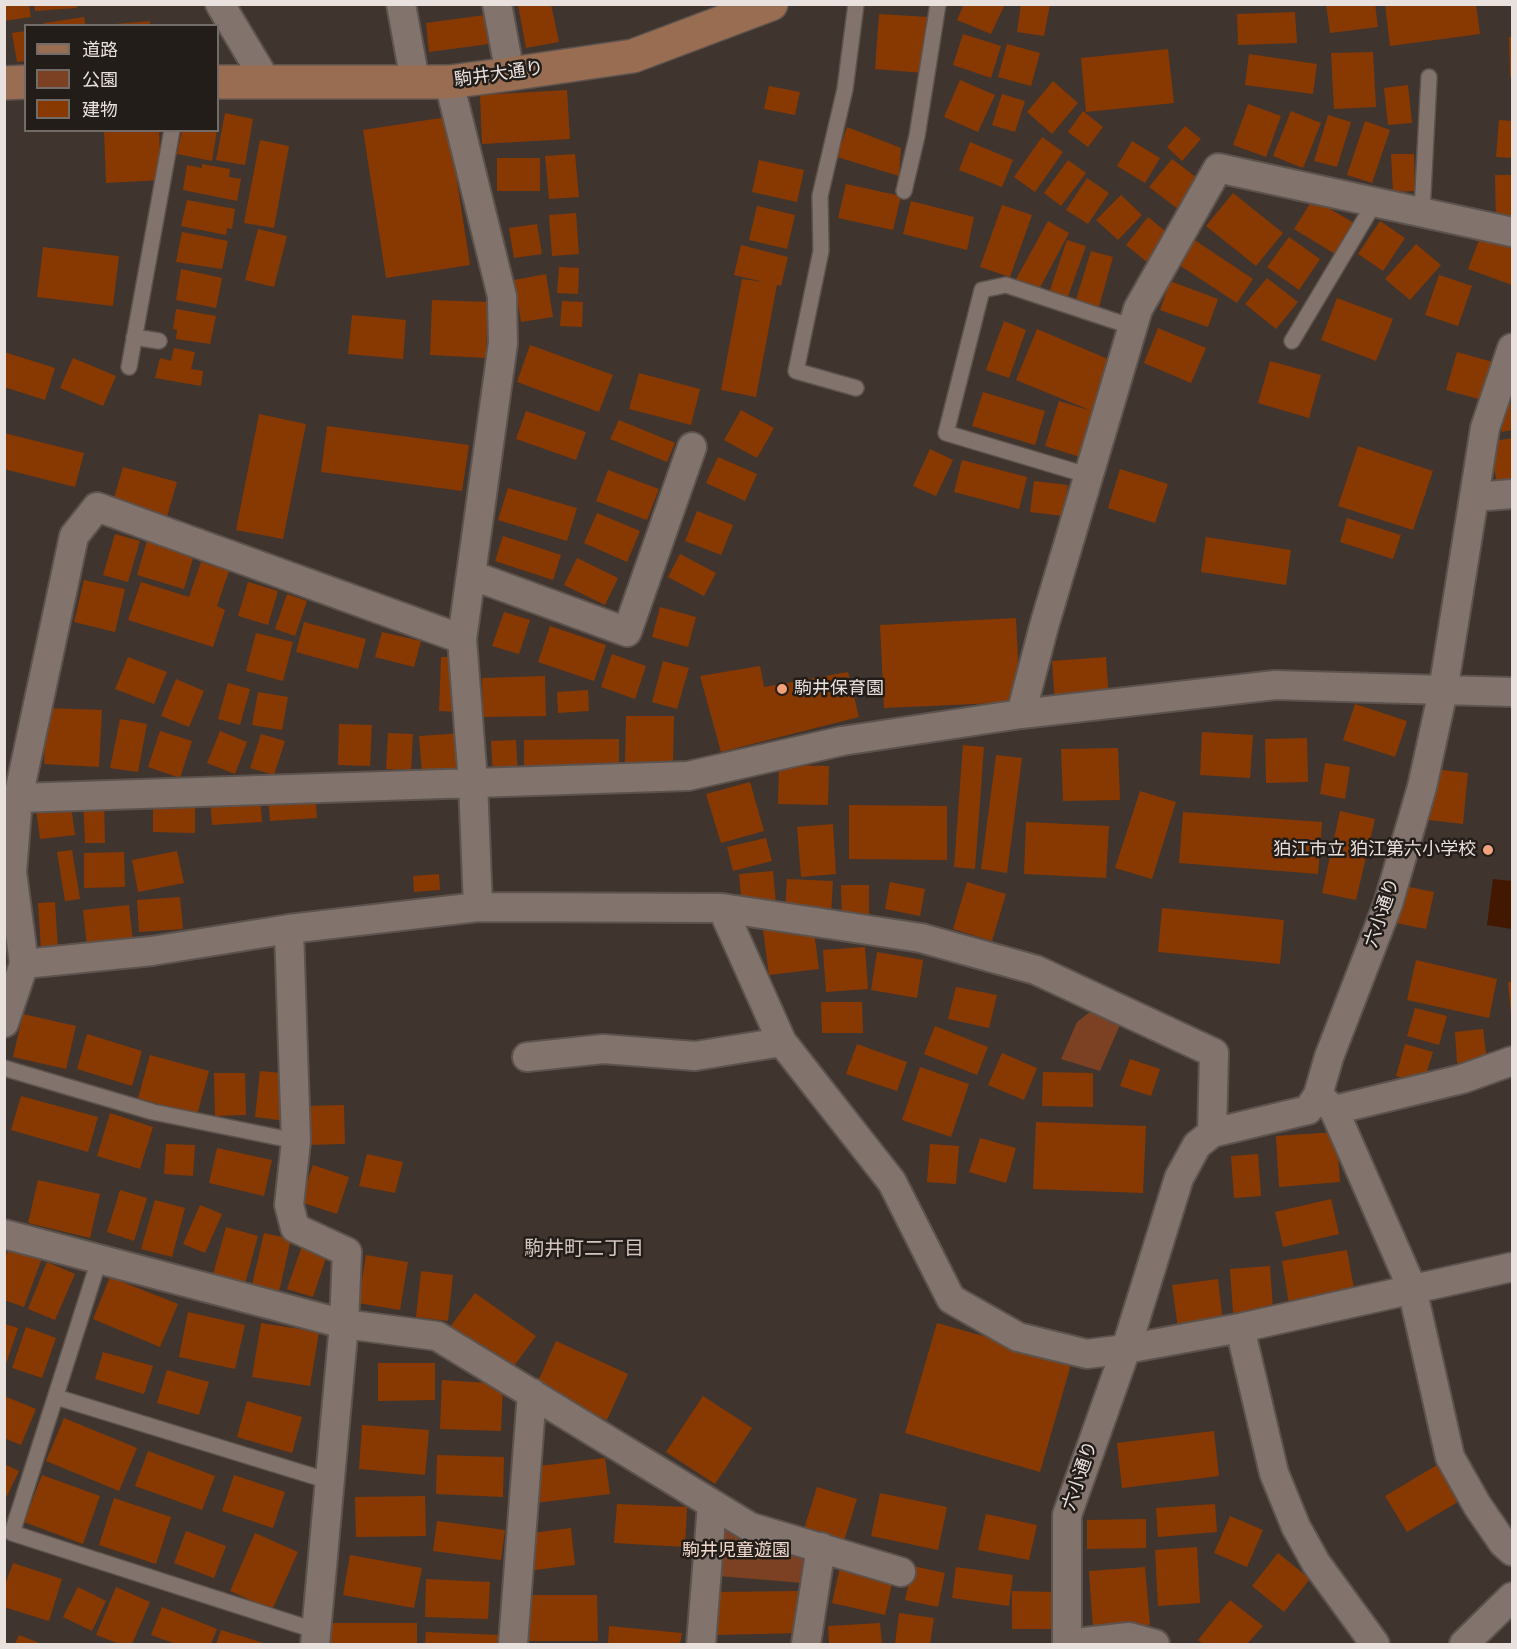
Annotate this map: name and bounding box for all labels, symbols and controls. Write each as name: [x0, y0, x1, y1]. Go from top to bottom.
legend: [24, 24, 219, 132]
text: 道路: [82, 37, 118, 62]
street label: 駒井大通り: [453, 58, 545, 92]
text: 公園: [82, 67, 118, 92]
text: 建物: [82, 97, 118, 122]
place label: 駒井保育園: [794, 678, 884, 700]
marker: 駒井保育園: [775, 682, 789, 696]
place label: 狛江市立 狛江第六小学校: [1273, 839, 1476, 861]
marker: 狛江市立 狛江第六小学校: [1481, 843, 1495, 857]
street label: 六小通り: [1361, 875, 1405, 951]
district label: 駒井町二丁目: [524, 1238, 644, 1262]
street label: 六小通り: [1059, 1438, 1103, 1514]
park label: 駒井児童遊園: [682, 1540, 790, 1562]

